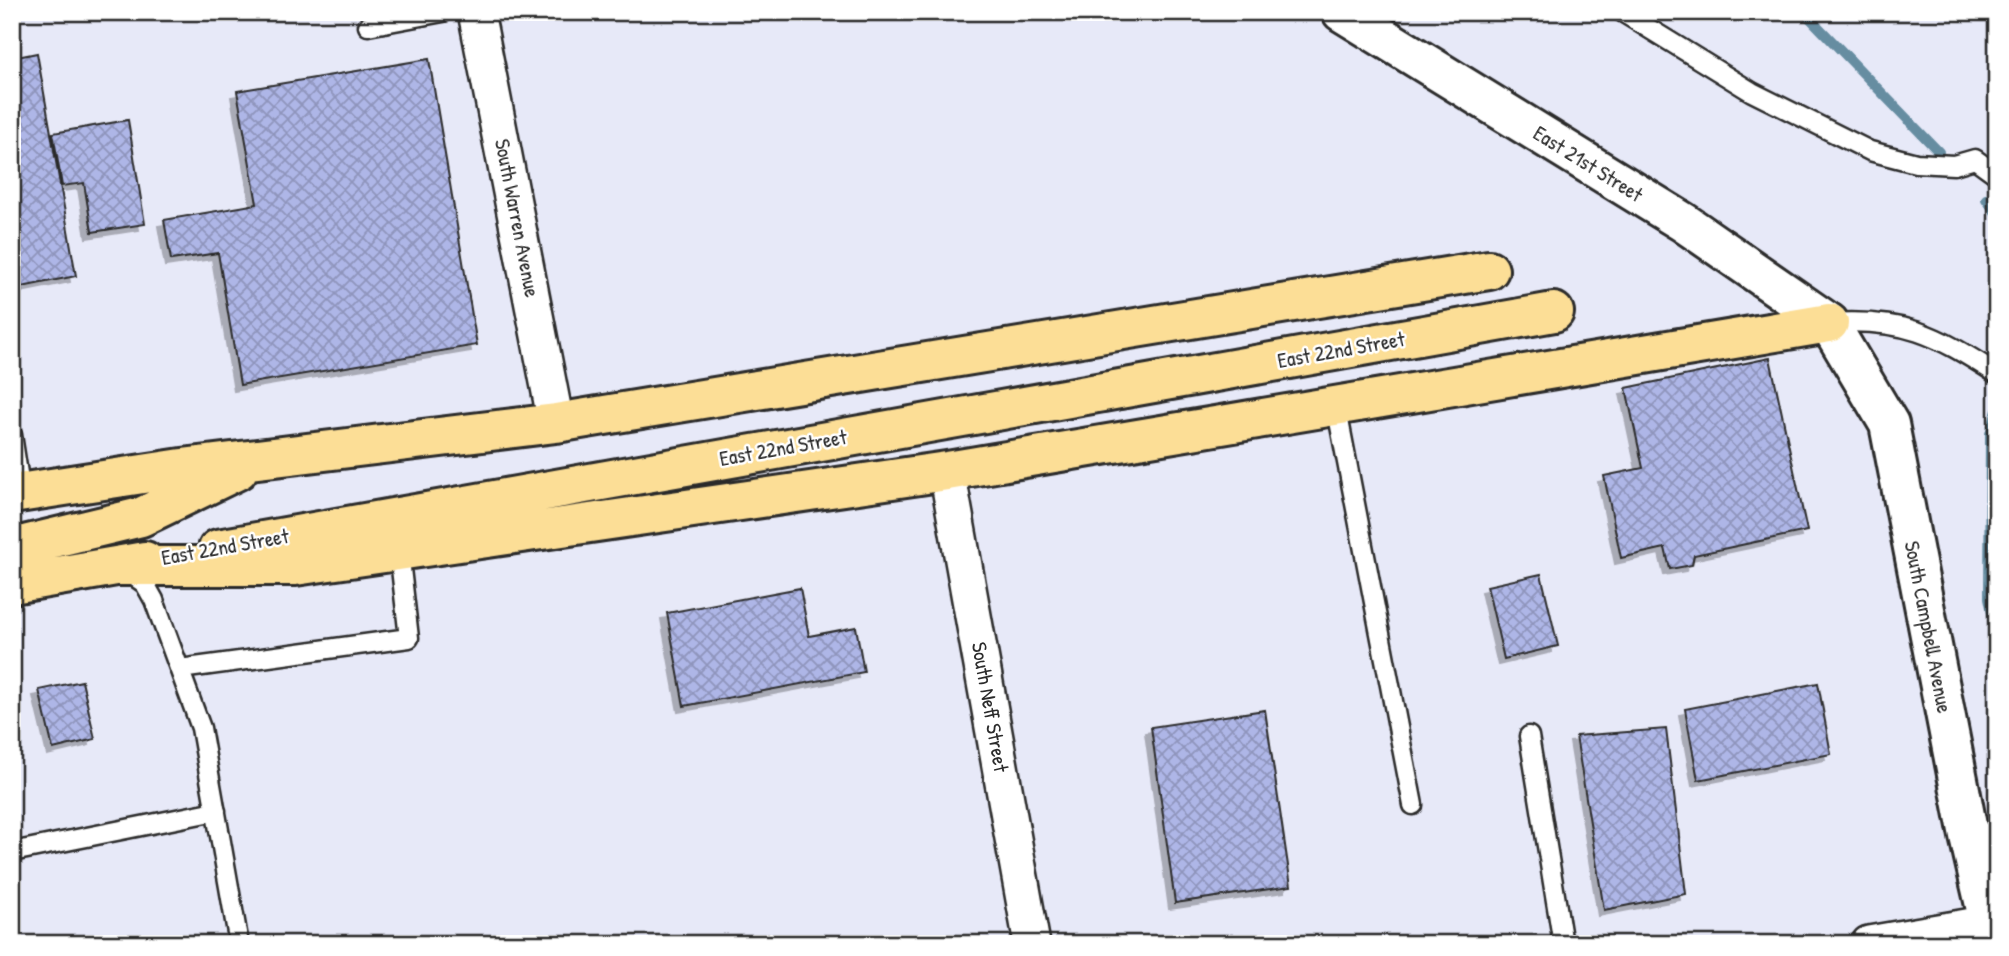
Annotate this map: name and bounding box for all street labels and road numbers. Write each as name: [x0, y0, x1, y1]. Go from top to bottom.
street label: East 21st Street: [1528, 118, 1649, 209]
street label: South Warren Avenue: [488, 136, 547, 300]
street label: East 22nd Street: [1275, 324, 1408, 375]
street label: East 22nd Street: [717, 422, 850, 473]
street label: East 22nd Street: [159, 521, 292, 572]
street label: South Campbell Avenue: [1898, 538, 1959, 715]
street label: South Neff Street: [965, 640, 1016, 775]

